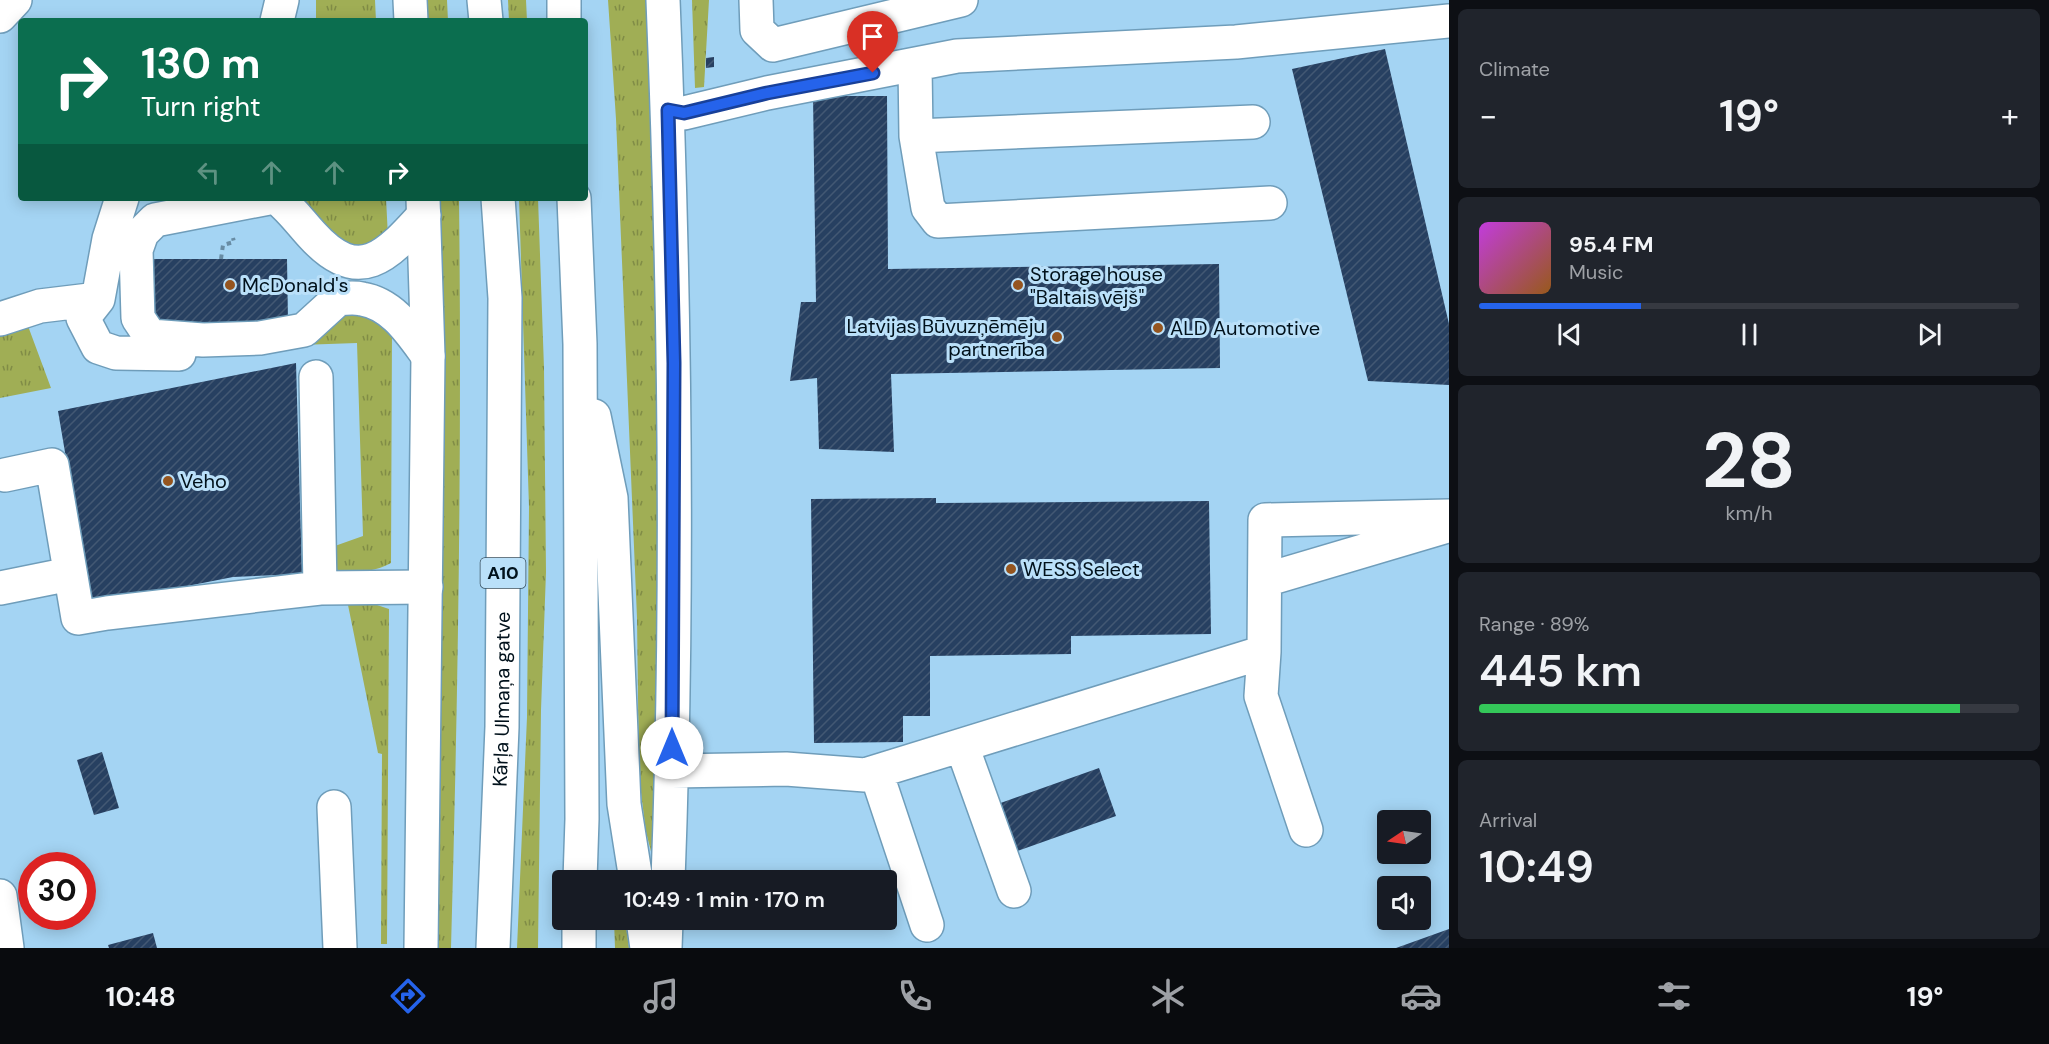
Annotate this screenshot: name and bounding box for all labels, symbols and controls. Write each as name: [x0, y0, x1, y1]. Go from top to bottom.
pin: [847, 11, 898, 73]
icon: arrive: [856, 20, 889, 53]
text: 130 m: [141, 36, 261, 91]
icon: right: [42, 42, 120, 120]
text: Climate: [1479, 56, 1550, 82]
text: 19°: [1719, 86, 1779, 145]
text: Turn right: [141, 89, 261, 124]
text: −: [1479, 94, 1497, 137]
text: +: [2001, 94, 2019, 137]
icon: left: [192, 156, 225, 189]
icon: ahead: [255, 156, 288, 189]
icon: ahead: [318, 156, 351, 189]
icon: right: [381, 156, 414, 189]
text: 95.4 FM: [1569, 230, 1653, 259]
text: Music: [1569, 259, 1624, 285]
place label: Storage house "Baltais vējš": [1030, 261, 1163, 310]
place label: McDonald's: [242, 272, 348, 298]
marker: McDonald's: [223, 278, 237, 292]
marker: Storage house "Baltais vējš": [1011, 278, 1025, 292]
place label: Latvijas Būvuzņēmēju partnerība: [847, 313, 1045, 362]
place label: ALD Automotive: [1170, 315, 1320, 341]
icon: previous: [1553, 318, 1586, 351]
icon: pause: [1733, 318, 1766, 351]
icon: next: [1913, 318, 1946, 351]
marker: ALD Automotive: [1151, 321, 1165, 335]
marker: Latvijas Būvuzņēmēju partnerība: [1050, 330, 1064, 344]
text: 28: [1702, 410, 1796, 511]
place label: Veho: [180, 468, 227, 494]
marker: Veho: [161, 474, 175, 488]
text: km/h: [1725, 500, 1773, 526]
place label: WESS Select: [1023, 556, 1140, 582]
road number: A10: [480, 558, 526, 588]
marker: WESS Select: [1004, 562, 1018, 576]
street label: Kārļa Ulmaņa gatve: [487, 611, 516, 787]
text: Range · 89%: [1479, 611, 1590, 637]
text: 445 km: [1479, 641, 1642, 700]
position arrow: [640, 716, 704, 780]
text: Arrival: [1479, 807, 1537, 833]
north arrow: [1377, 810, 1431, 864]
map controls: [1377, 810, 1431, 930]
text: 10:49: [1479, 837, 1594, 896]
speed limit sign: 30: [18, 852, 96, 930]
button: sound: [1377, 876, 1431, 930]
text: 10:49 · 1 min · 170 m: [624, 885, 825, 914]
icon: directions: [387, 975, 429, 1017]
icon: music: [640, 975, 682, 1017]
icon: phone: [894, 975, 936, 1017]
icon: climate: [1147, 975, 1189, 1017]
icon: car: [1400, 975, 1442, 1017]
icon: filters: [1653, 975, 1695, 1017]
text: 10:48: [106, 979, 176, 1014]
text: 19°: [1907, 979, 1943, 1014]

